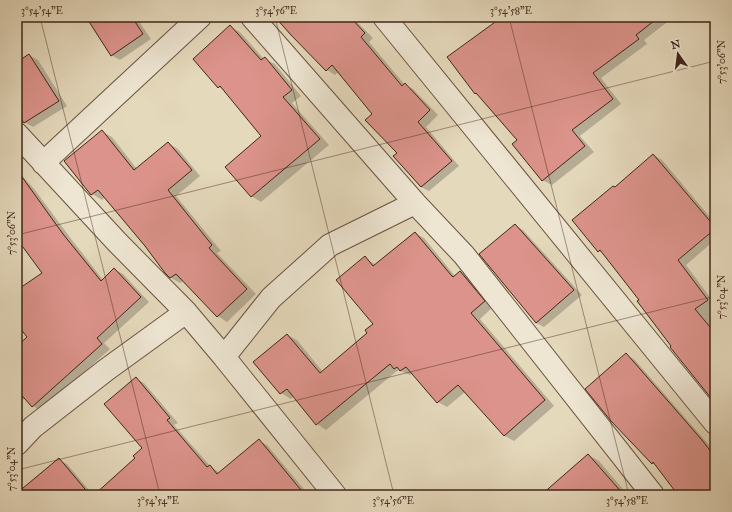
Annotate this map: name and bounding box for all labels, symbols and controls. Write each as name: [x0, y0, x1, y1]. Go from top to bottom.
text: 3°54'54"E: [21, 5, 63, 17]
text: 3°54'56"E: [255, 5, 297, 17]
text: 3°54'58"E: [490, 5, 532, 17]
north arrow: [658, 34, 698, 74]
text: N: [670, 37, 682, 52]
text: 7°53'06"N: [716, 39, 728, 84]
text: 7°53'06"N: [6, 210, 18, 255]
text: 7°53'04"N: [716, 274, 728, 319]
text: 7°53'04"N: [6, 446, 18, 491]
text: 3°54'54"E: [137, 495, 179, 507]
text: 3°54'56"E: [372, 495, 414, 507]
text: 3°54'58"E: [606, 495, 648, 507]

